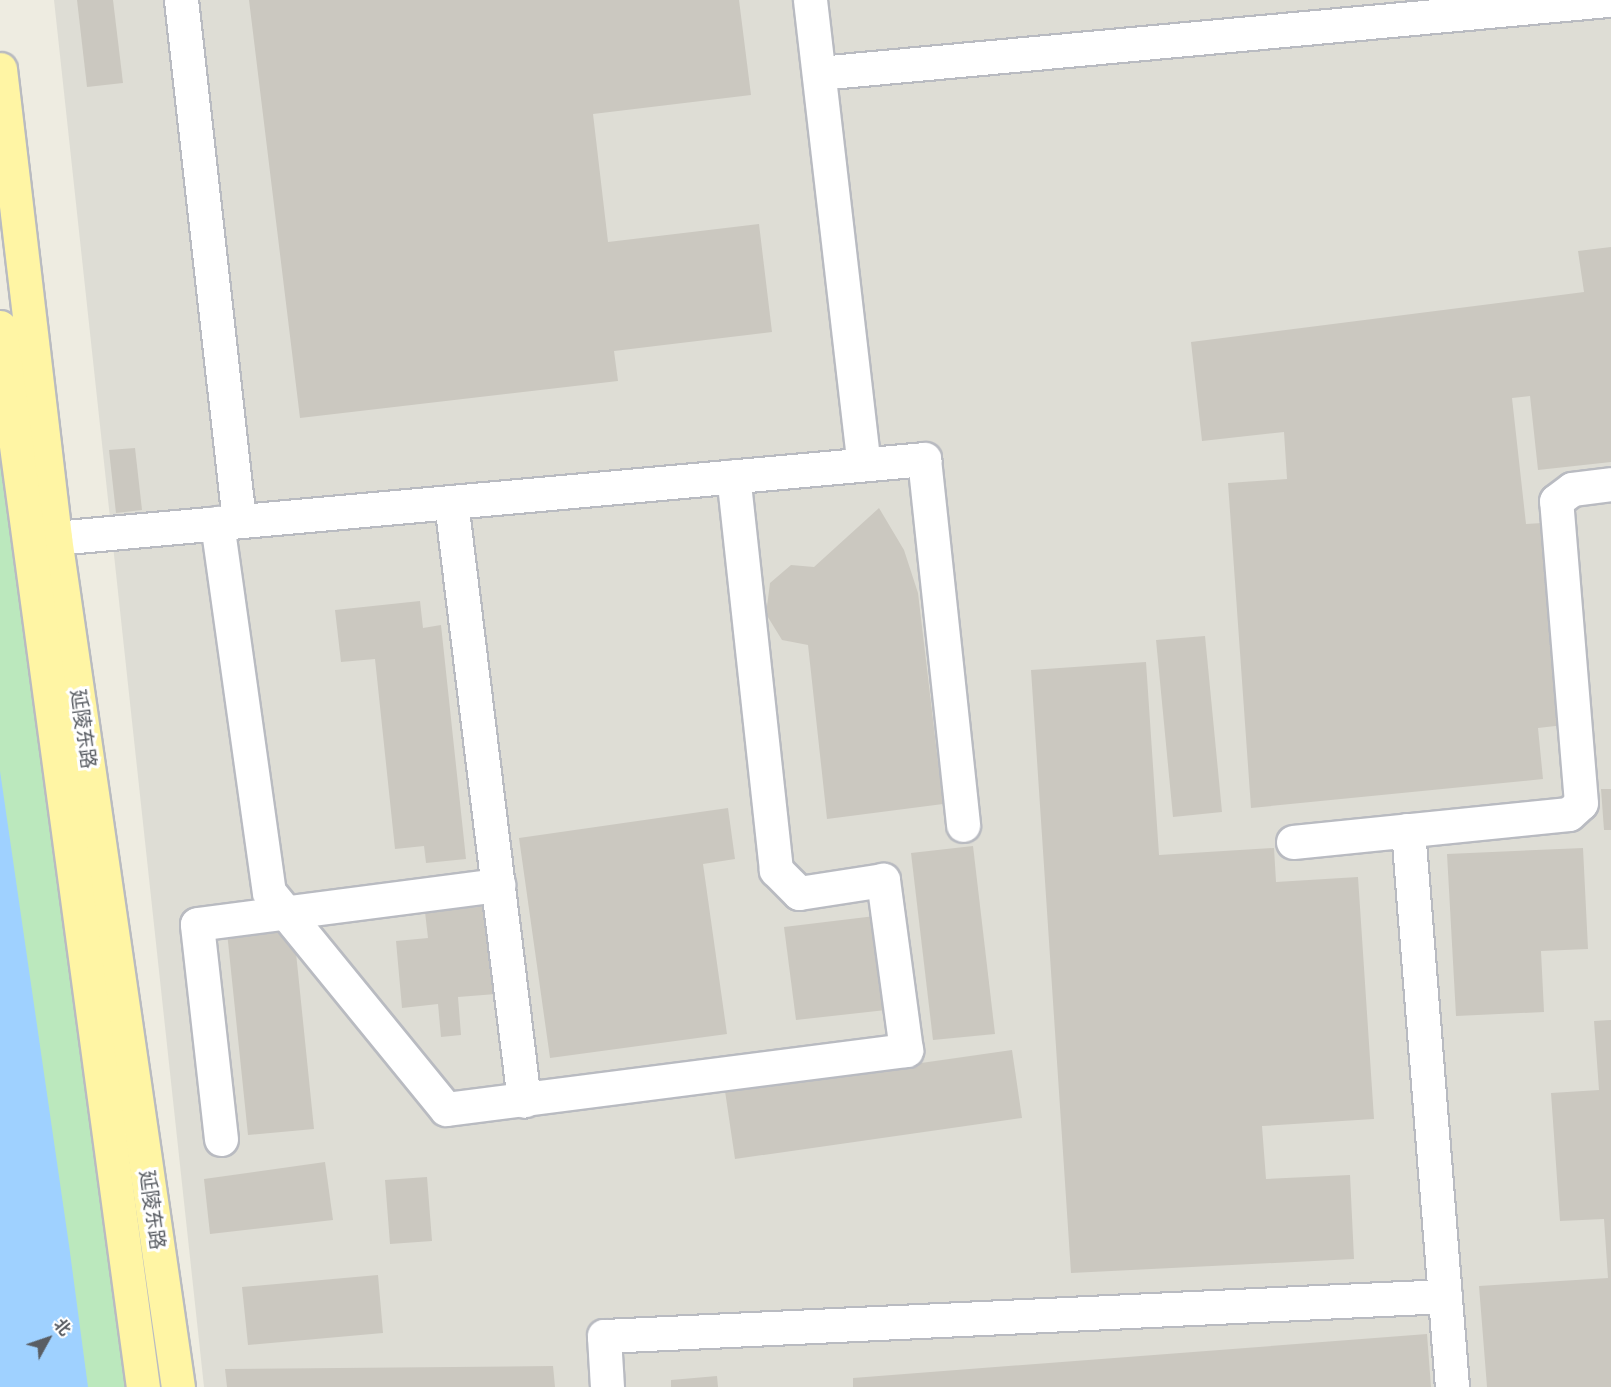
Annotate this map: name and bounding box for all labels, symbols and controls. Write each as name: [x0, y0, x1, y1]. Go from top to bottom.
street label: 延陵东路: [66, 688, 100, 770]
street label: 延陵东路: [135, 1169, 169, 1251]
north arrow: [18, 1309, 78, 1369]
text: 北: [50, 1315, 75, 1339]

